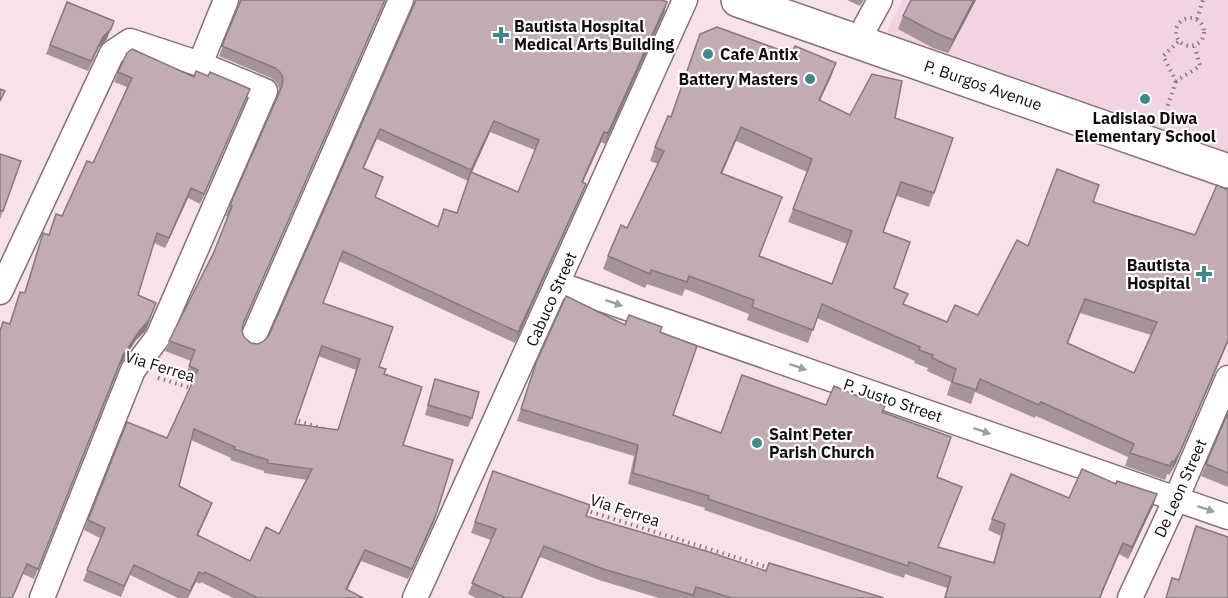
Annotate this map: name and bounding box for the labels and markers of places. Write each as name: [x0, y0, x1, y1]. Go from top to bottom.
place label: Bautista Hospital Medical Arts Building: [514, 16, 674, 54]
marker: Bautista Hospital Medical Arts Building: [492, 26, 510, 44]
place label: Cafe Antix: [720, 44, 798, 64]
marker: Cafe Antix: [701, 47, 715, 61]
place label: Battery Masters: [679, 69, 798, 89]
marker: Battery Masters: [803, 72, 817, 86]
marker: Ladislao Diwa Elementary School: [1138, 92, 1152, 106]
place label: Ladislao Diwa Elementary School: [1074, 108, 1216, 146]
place label: Bautista Hospital: [1127, 255, 1190, 293]
marker: Bautista Hospital: [1195, 265, 1213, 283]
place label: Saint Peter Parish Church: [769, 424, 874, 462]
marker: Saint Peter Parish Church: [750, 436, 764, 450]

